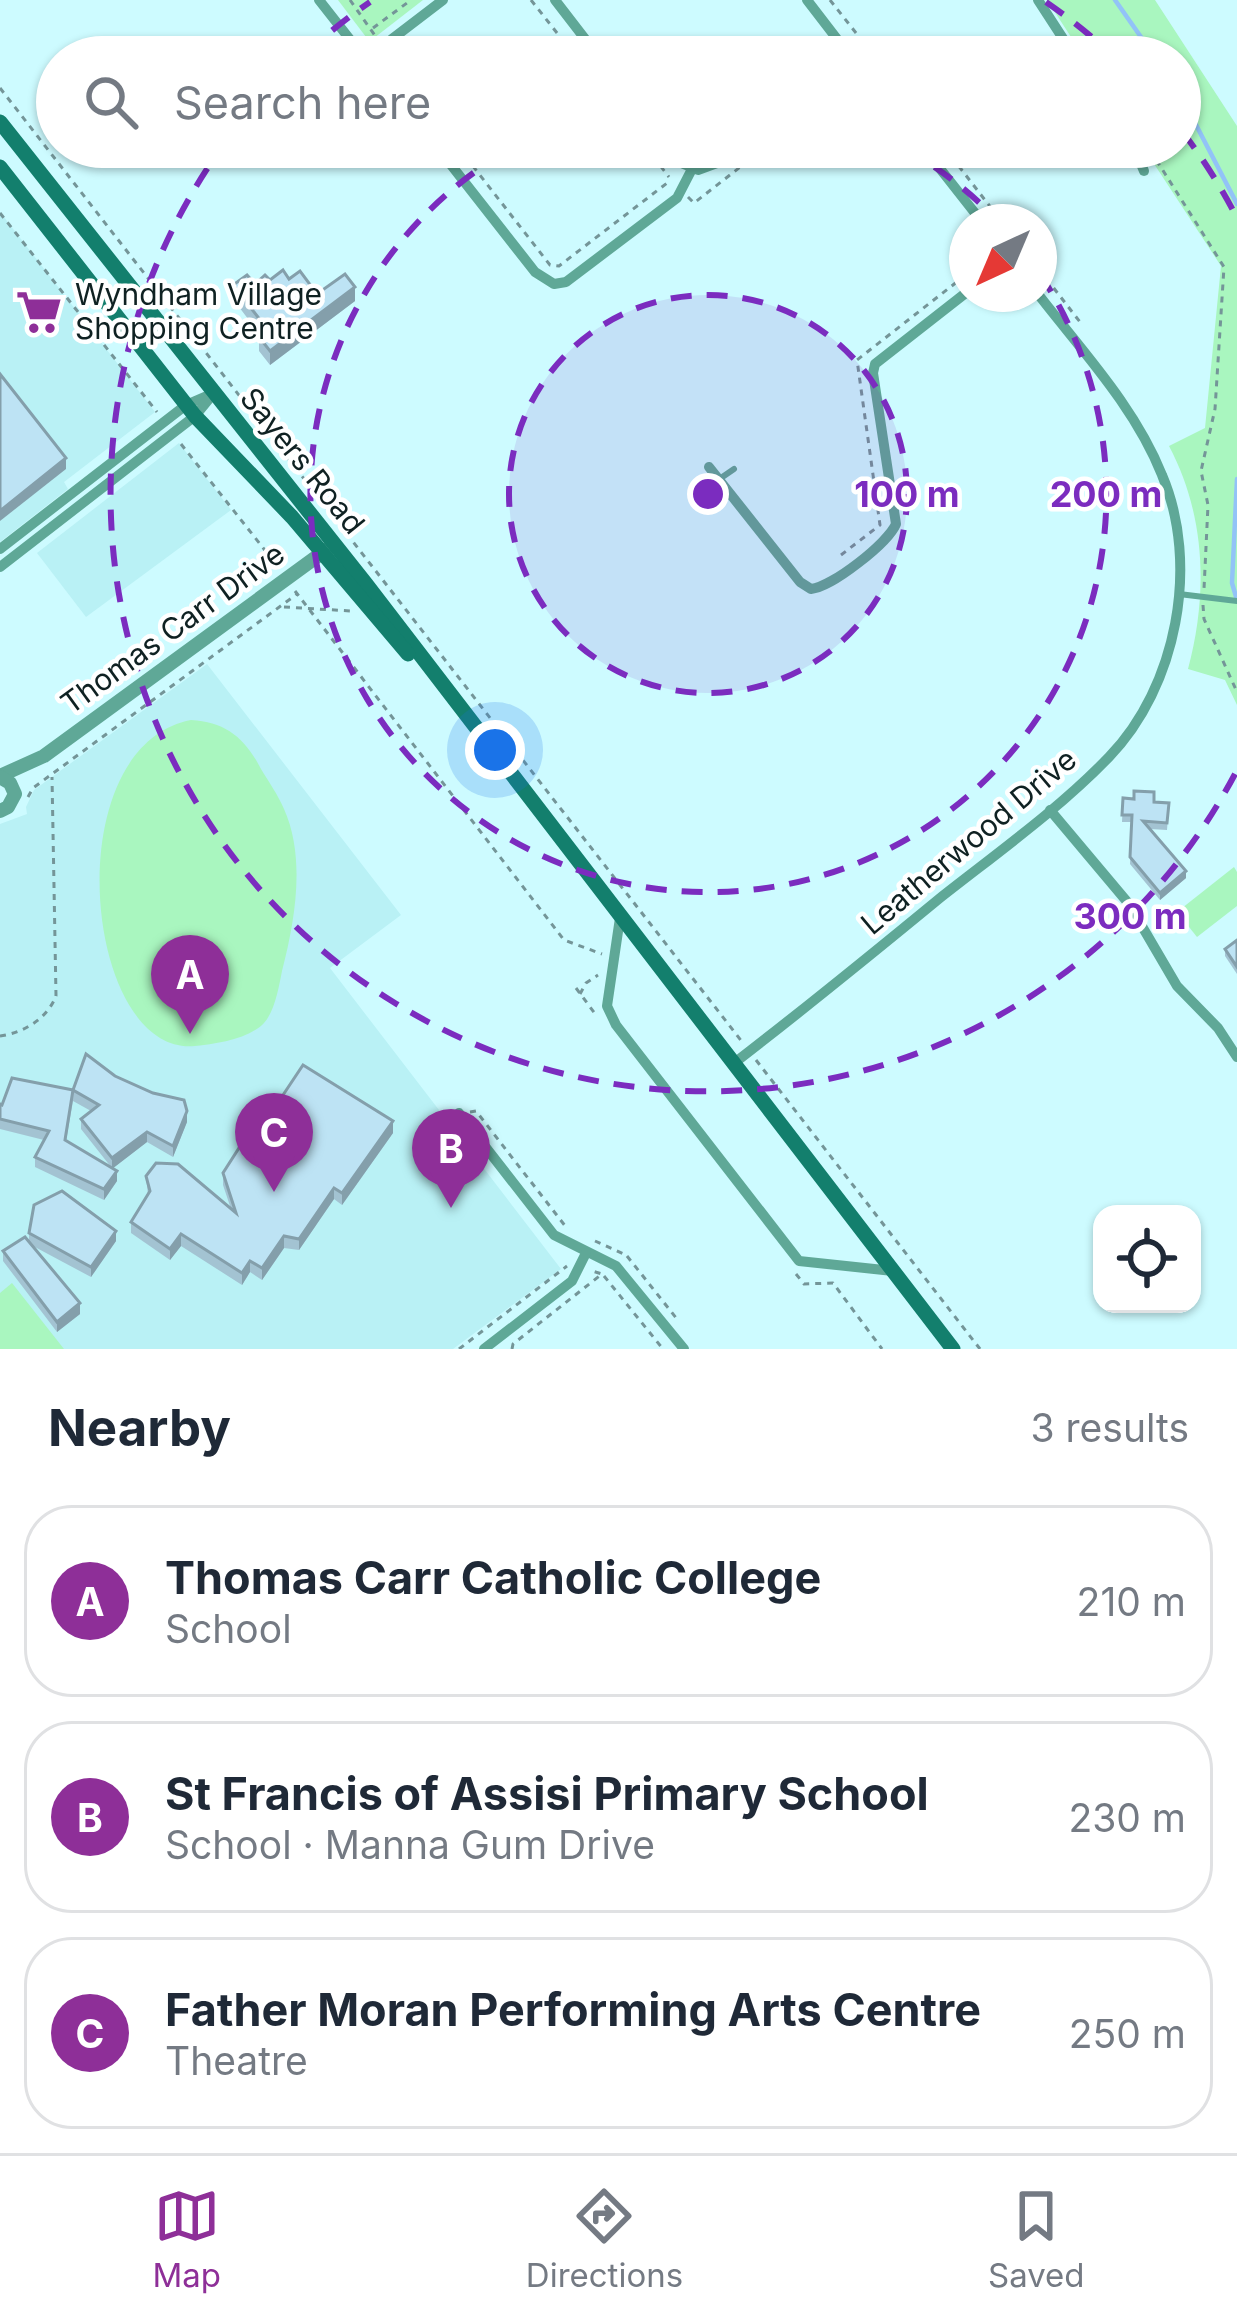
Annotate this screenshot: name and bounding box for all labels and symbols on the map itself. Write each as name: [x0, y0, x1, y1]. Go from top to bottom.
north arrow: [949, 204, 1057, 312]
place label: Wyndham Village Shopping Centre: [75, 276, 322, 346]
supermarket icon: Wyndham Village Shopping Centre: [14, 287, 64, 337]
street label: Sayers Road: [233, 380, 373, 541]
text: 100 m: [854, 472, 960, 516]
text: 200 m: [1050, 472, 1162, 516]
centre of rings: [687, 473, 729, 515]
street label: Thomas Carr Drive: [54, 535, 291, 721]
your location: [465, 720, 525, 780]
street label: Leatherwood Drive: [854, 741, 1083, 942]
text: 300 m: [1073, 894, 1187, 938]
pin: A: [151, 935, 229, 1034]
pin: C: [235, 1093, 313, 1192]
pin: B: [412, 1109, 490, 1208]

